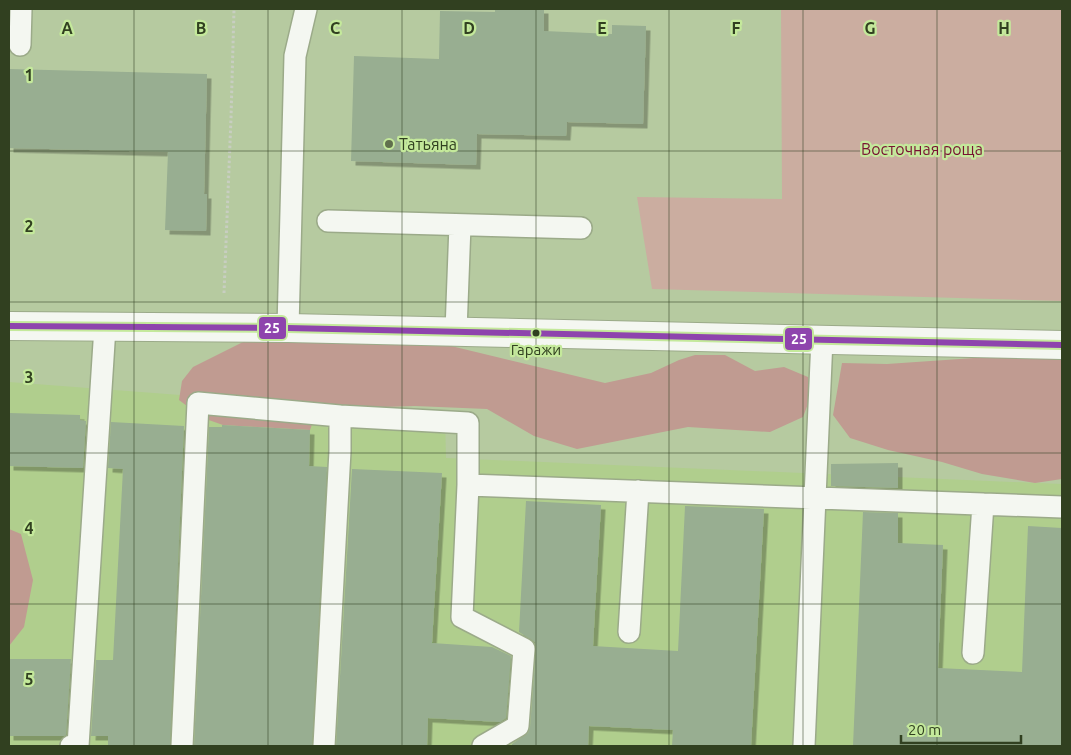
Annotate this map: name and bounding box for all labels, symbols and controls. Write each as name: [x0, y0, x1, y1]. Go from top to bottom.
text: A: [61, 19, 73, 37]
text: B: [196, 19, 206, 37]
text: C: [330, 19, 340, 37]
text: D: [463, 19, 475, 37]
text: E: [597, 19, 607, 37]
text: F: [732, 19, 741, 37]
text: G: [864, 19, 876, 37]
text: H: [998, 19, 1010, 37]
text: 1: [24, 66, 34, 84]
place label: Татьяна: [399, 135, 457, 153]
marker: Татьяна: [383, 138, 395, 150]
park label: Восточная роща: [861, 140, 983, 158]
text: 2: [24, 217, 34, 235]
line badge: 25: [258, 316, 287, 340]
text: 25: [264, 320, 280, 336]
line badge: 25: [784, 327, 813, 351]
marker: Гаражи: [531, 328, 541, 338]
text: 25: [791, 331, 807, 347]
place label: Гаражи: [511, 341, 561, 358]
text: 3: [24, 368, 34, 386]
text: 4: [24, 519, 34, 537]
text: 5: [24, 670, 34, 688]
scale bar: [901, 712, 1021, 744]
text: 20 m: [908, 721, 941, 738]

